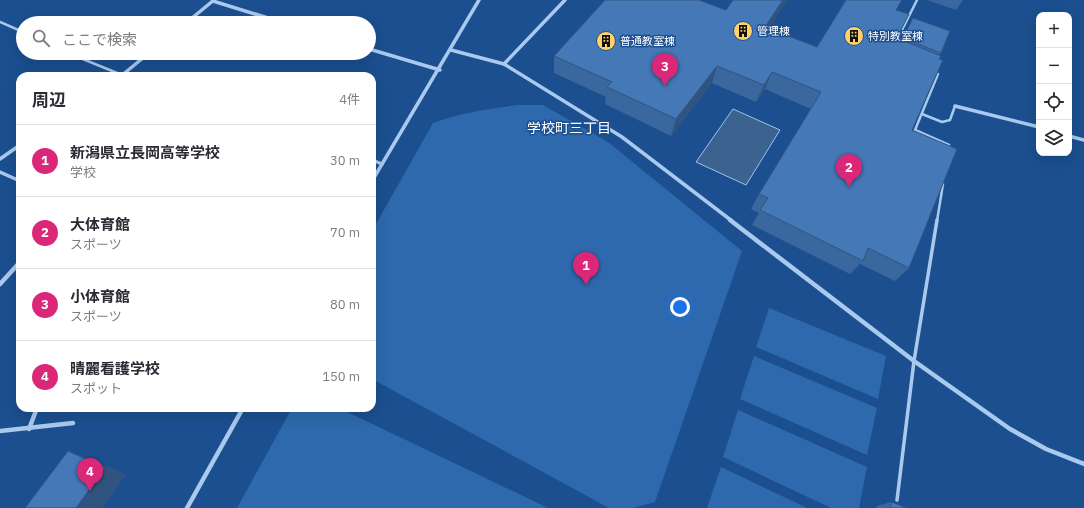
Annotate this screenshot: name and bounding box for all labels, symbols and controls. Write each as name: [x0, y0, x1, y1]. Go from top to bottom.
map controls: [1036, 12, 1072, 156]
button: +: [1036, 12, 1072, 48]
search box: [16, 16, 376, 60]
building icon: 管理棟: [732, 20, 754, 42]
place label: 管理棟: [757, 24, 790, 38]
building icon: 特別教室棟: [843, 25, 865, 47]
icon: search: [30, 27, 52, 49]
place label: 特別教室棟: [868, 29, 923, 43]
text: ここで検索: [62, 30, 137, 49]
building icon: 普通教室棟: [595, 30, 617, 52]
place label: 普通教室棟: [620, 34, 675, 48]
button: −: [1036, 48, 1072, 84]
pin: 3: [652, 53, 678, 86]
button: locate: [1036, 84, 1072, 120]
text: 周辺: [32, 89, 66, 111]
text: 4件: [339, 91, 360, 108]
district label: 学校町三丁目: [527, 119, 611, 137]
button: layers: [1036, 120, 1072, 156]
text: 新潟県立長岡高等学校: [70, 143, 220, 162]
text: 1: [41, 152, 49, 169]
text: 30 m: [330, 152, 360, 169]
pin: 2: [836, 154, 862, 187]
text: 学校: [70, 164, 96, 181]
text: 大体育館: [70, 215, 130, 234]
text: 2: [41, 224, 49, 241]
text: 70 m: [330, 224, 360, 241]
text: スポーツ: [70, 236, 122, 253]
pin: 1: [573, 252, 599, 285]
text: 小体育館: [70, 287, 130, 306]
text: 3: [41, 296, 49, 313]
text: 80 m: [330, 296, 360, 313]
your location: [670, 297, 690, 317]
text: スポーツ: [70, 308, 122, 325]
text: 晴麗看護学校: [70, 359, 160, 378]
text: 4: [41, 368, 49, 385]
text: 150 m: [322, 368, 360, 385]
text: スポット: [70, 380, 122, 397]
pin: 4: [77, 458, 103, 491]

